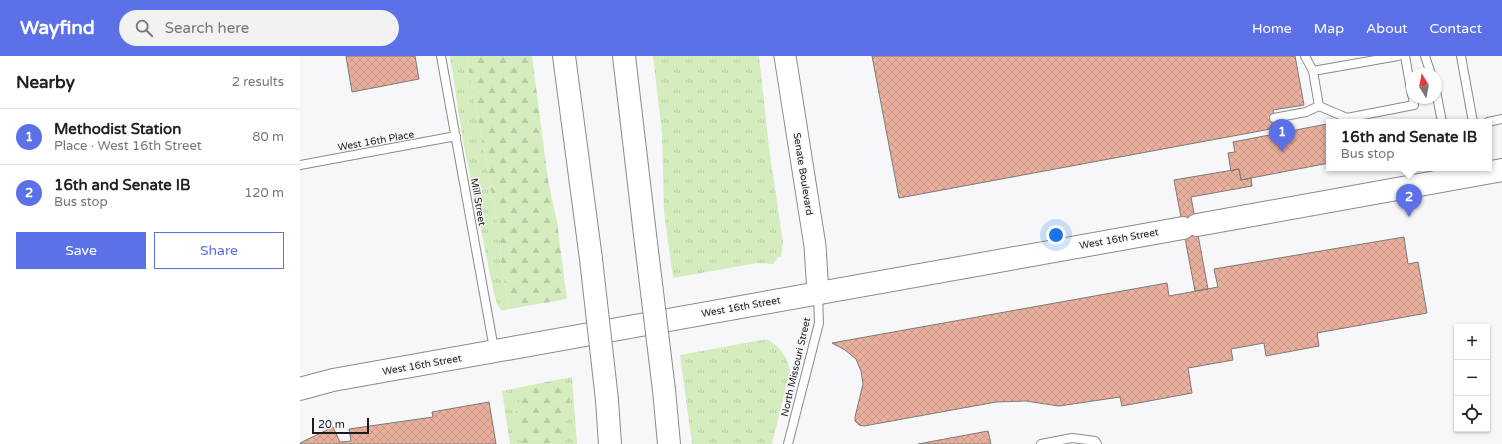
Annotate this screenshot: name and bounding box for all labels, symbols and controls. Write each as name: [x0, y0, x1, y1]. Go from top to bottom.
search box: [119, 10, 399, 46]
text: Wayfind: [20, 17, 95, 39]
icon: search: [133, 17, 155, 39]
text: Search here: [165, 19, 249, 37]
text: Home: [1252, 20, 1292, 37]
text: Map: [1314, 20, 1344, 37]
text: About: [1366, 20, 1408, 37]
text: Contact: [1430, 20, 1482, 37]
north arrow: [1406, 68, 1442, 104]
text: Nearby: [16, 72, 75, 93]
text: 2 results: [232, 74, 284, 90]
pin: 1: [1269, 119, 1295, 152]
popup: [1326, 119, 1492, 171]
text: Methodist Station: [54, 120, 181, 138]
street label: West 16th Place: [337, 128, 415, 154]
text: 16th and Senate IB: [1341, 128, 1477, 146]
text: 1: [25, 129, 33, 145]
text: 80 m: [252, 129, 284, 145]
street label: Senate Boulevard: [791, 132, 815, 216]
text: Place · West 16th Street: [54, 138, 202, 154]
text: Bus stop: [1341, 146, 1394, 162]
text: 16th and Senate IB: [54, 176, 190, 194]
street label: Mill Street: [468, 177, 488, 227]
pin: 2: [1396, 184, 1422, 217]
text: 2: [25, 185, 33, 201]
text: 120 m: [244, 185, 284, 201]
text: Bus stop: [54, 194, 108, 210]
your location: [1046, 225, 1066, 245]
street label: West 16th Street: [1078, 226, 1160, 252]
button: Save: [16, 232, 146, 269]
button: Share: [154, 232, 284, 269]
street label: West 16th Street: [700, 294, 782, 320]
street label: North Missouri Street: [779, 316, 813, 418]
map controls: [1454, 324, 1490, 432]
button: +: [1454, 324, 1490, 360]
street label: West 16th Street: [381, 352, 463, 378]
button: −: [1454, 360, 1490, 396]
button: locate: [1454, 396, 1490, 432]
scale bar: [312, 416, 369, 435]
text: 20 m: [318, 418, 345, 431]

